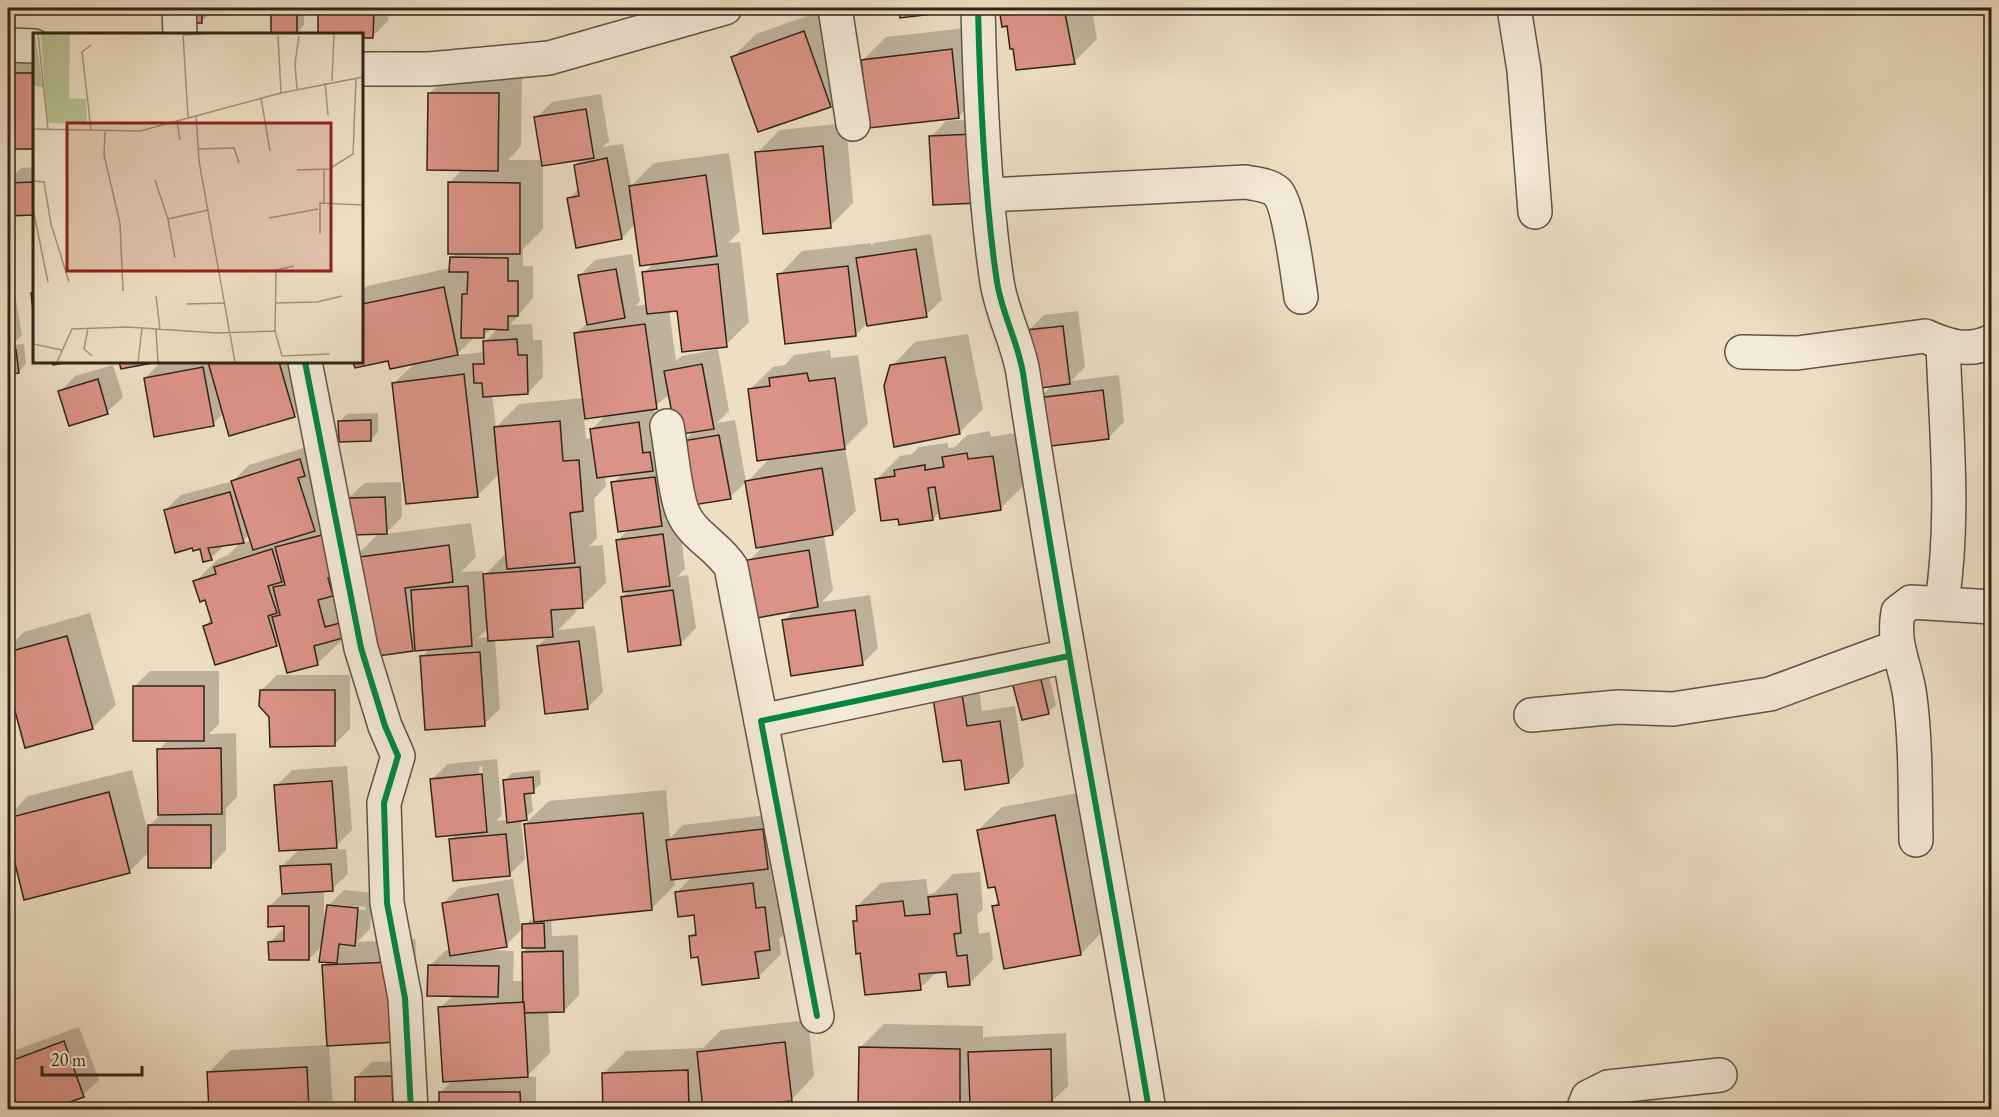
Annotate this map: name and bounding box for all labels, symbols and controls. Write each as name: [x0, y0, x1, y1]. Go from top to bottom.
inset map: [33, 33, 363, 363]
scale bar: [42, 1039, 142, 1077]
text: 20 m: [51, 1048, 86, 1071]

